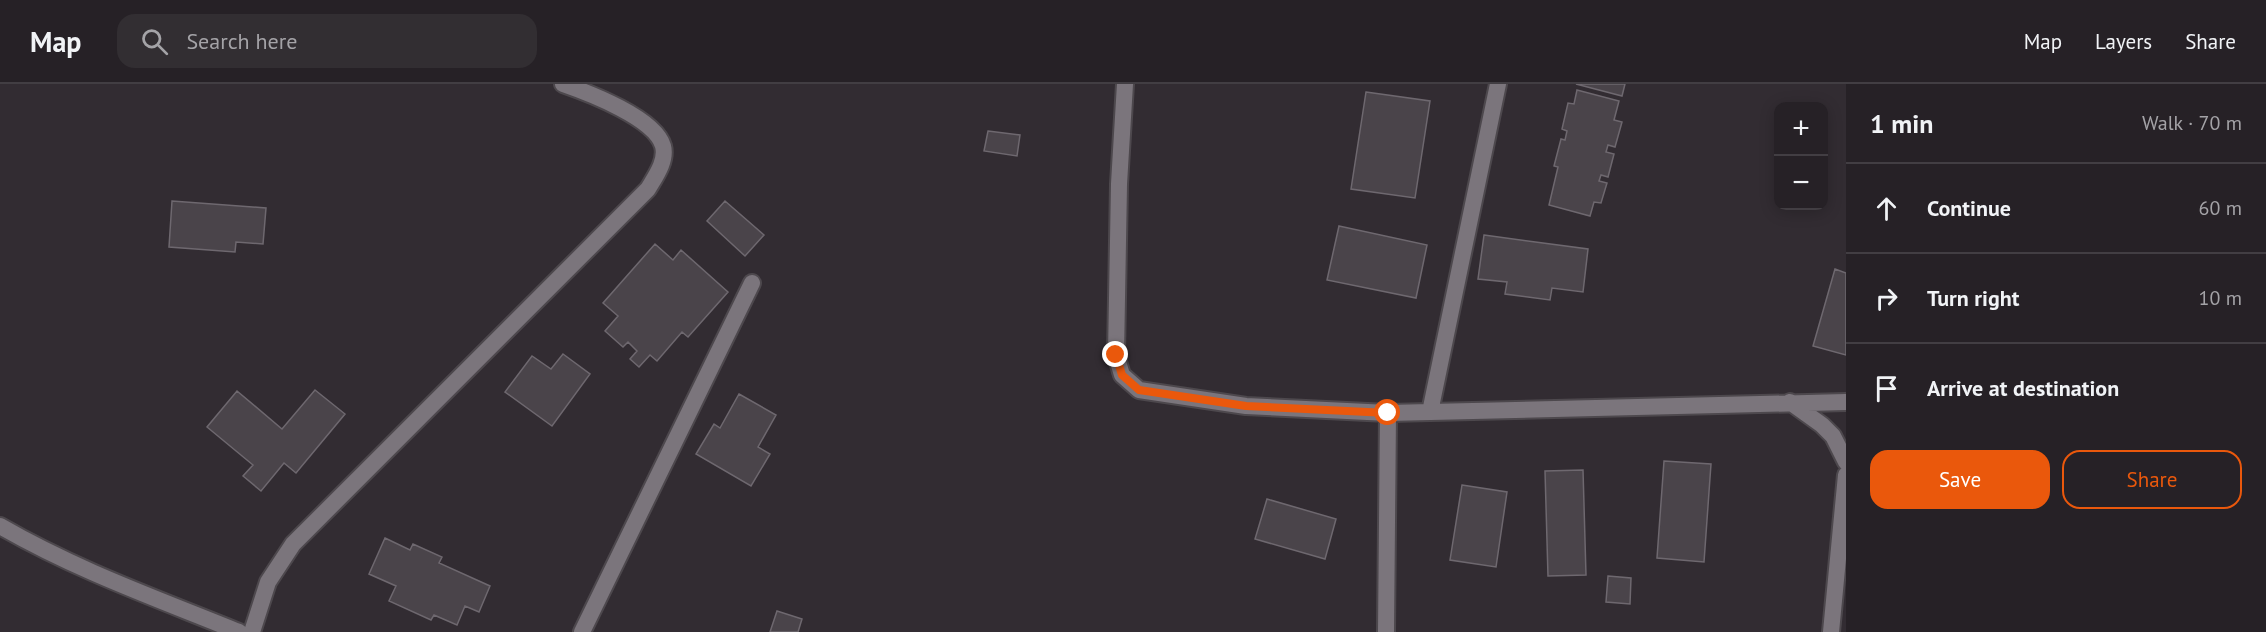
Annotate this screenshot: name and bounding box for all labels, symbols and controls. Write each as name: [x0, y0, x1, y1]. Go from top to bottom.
search box: [117, 14, 537, 68]
text: Map: [30, 23, 81, 60]
icon: search: [138, 25, 171, 58]
text: Search here: [186, 27, 297, 55]
text: Map: [2024, 28, 2062, 55]
text: Layers: [2095, 28, 2152, 55]
text: Share: [2185, 28, 2236, 55]
map controls: [1774, 102, 1828, 210]
button: +: [1774, 102, 1828, 156]
text: 1 min: [1870, 107, 1933, 140]
text: Walk · 70 m: [2142, 110, 2242, 136]
button: −: [1774, 156, 1828, 210]
icon: ahead: [1870, 192, 1903, 225]
text: Continue: [1927, 194, 2011, 222]
text: 60 m: [2199, 195, 2242, 221]
icon: right: [1870, 282, 1903, 315]
text: Turn right: [1927, 284, 2019, 312]
text: 10 m: [2199, 285, 2242, 311]
route end: [1102, 341, 1128, 367]
icon: arrive: [1870, 372, 1903, 405]
text: Arrive at destination: [1927, 374, 2119, 402]
route start: [1374, 399, 1400, 425]
button: Save: [1870, 450, 2050, 509]
button: Share: [2062, 450, 2242, 509]

